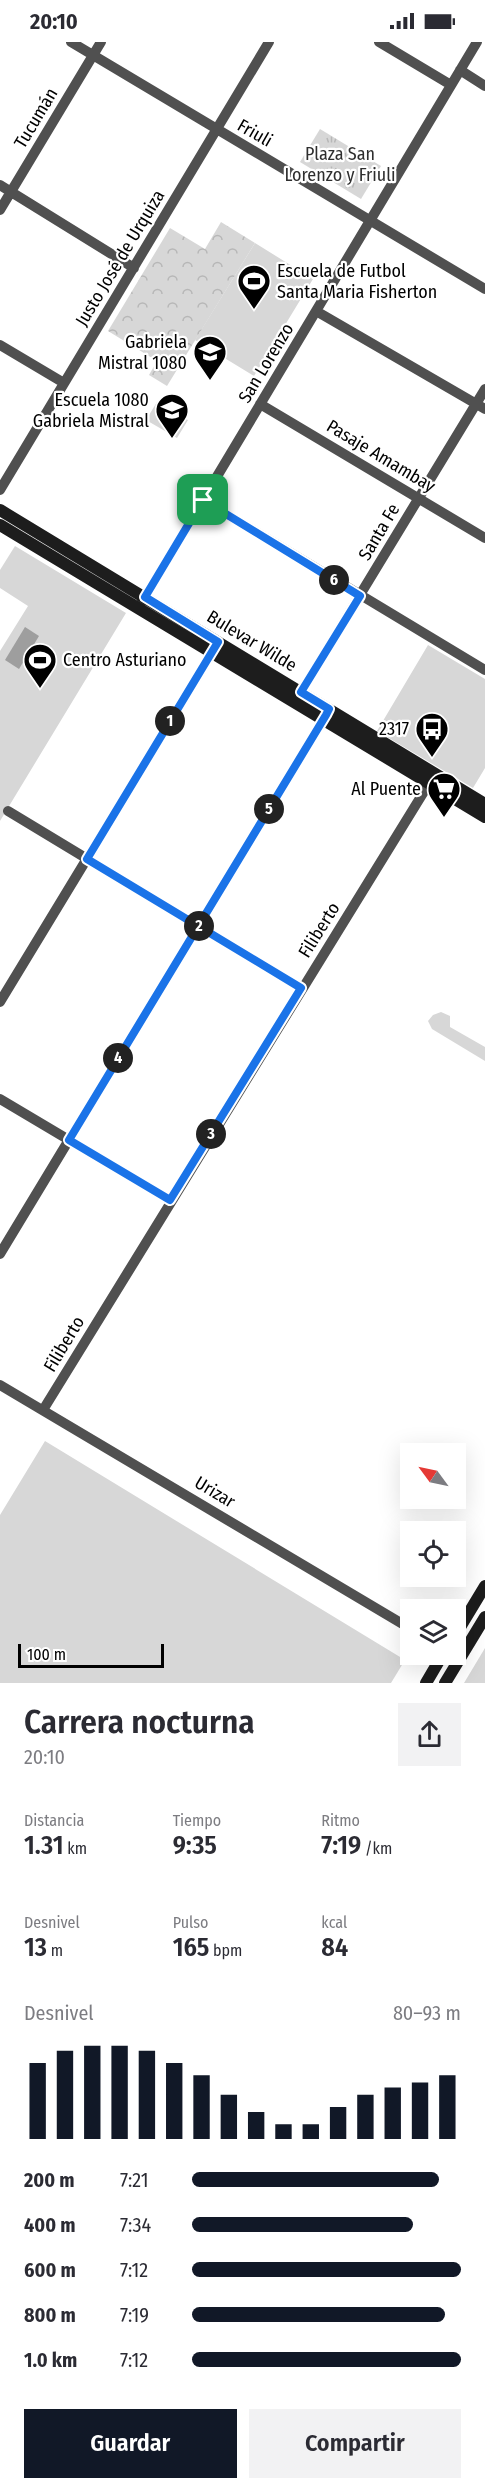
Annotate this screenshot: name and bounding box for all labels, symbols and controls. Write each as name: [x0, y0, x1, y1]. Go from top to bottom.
text: 20:10: [30, 8, 78, 35]
street label: Tucumán: [10, 84, 62, 152]
street label: Friuli: [234, 114, 276, 152]
park label: Plaza San Lorenzo y Friuli: [285, 143, 395, 186]
street label: Justo José de Urquiza: [71, 186, 169, 330]
place label: Escuela de Futbol Santa Maria Fisherton: [277, 260, 437, 303]
sports icon: Escuela de Futbol Santa Maria Fisherton: [236, 263, 272, 310]
street label: San Lorenzo: [234, 319, 298, 407]
place label: Gabriela Mistral 1080: [98, 331, 187, 374]
school or university icon: Gabriela Mistral 1080: [192, 334, 228, 381]
place label: Escuela 1080 Gabriela Mistral: [33, 389, 149, 432]
school or university icon: Escuela 1080 Gabriela Mistral: [154, 392, 190, 439]
street label: Pasaje Amambay: [323, 415, 439, 497]
pin: [177, 474, 228, 525]
icon: arrive: [186, 483, 219, 516]
street label: Santa Fe: [354, 500, 404, 564]
pin: 6: [319, 565, 349, 595]
text: 6: [330, 570, 338, 589]
street label: Bulevar Wilde: [203, 606, 301, 677]
sports icon: Centro Asturiano: [22, 642, 58, 689]
place label: Centro Asturiano: [63, 649, 187, 671]
pin: 1: [155, 706, 185, 736]
text: 1: [167, 711, 173, 730]
bus stop icon: 2317: [414, 711, 450, 758]
place label: 2317: [379, 718, 409, 740]
supermarket icon: Al Puente: [426, 771, 462, 818]
place label: Al Puente: [351, 778, 421, 800]
pin: 5: [254, 794, 284, 824]
text: 5: [265, 799, 273, 818]
street label: Filiberto: [294, 898, 344, 962]
pin: 2: [184, 911, 214, 941]
text: 2: [195, 916, 203, 935]
pin: 4: [103, 1043, 133, 1073]
text: 4: [114, 1048, 122, 1067]
pin: 3: [196, 1119, 226, 1149]
text: 3: [207, 1124, 215, 1143]
street label: Filiberto: [39, 1312, 89, 1376]
north arrow: [400, 1443, 466, 1509]
map controls: [400, 1443, 466, 1665]
street label: Urizar: [191, 1471, 240, 1513]
button: locate: [400, 1521, 466, 1587]
button: layers: [400, 1599, 466, 1665]
scale bar: [18, 1641, 164, 1668]
text: 100 m: [27, 1645, 66, 1664]
text: Carrera nocturna: [24, 1702, 255, 1742]
button: share: [398, 1703, 461, 1766]
text: 20:10: [24, 1745, 65, 1769]
text: Distancia: [24, 1811, 84, 1830]
text: Tiempo: [173, 1811, 221, 1830]
text: Ritmo: [321, 1811, 360, 1830]
text: 1.31: [24, 1830, 64, 1861]
text: 9:35: [173, 1830, 217, 1861]
text: 7:19: [321, 1830, 361, 1861]
text: km: [64, 1839, 87, 1858]
text: /km: [361, 1839, 392, 1858]
text: Desnivel: [24, 1913, 80, 1932]
text: Pulso: [173, 1913, 208, 1932]
text: kcal: [321, 1913, 347, 1932]
text: 13: [24, 1932, 47, 1963]
text: 165: [173, 1932, 209, 1963]
text: 84: [321, 1932, 348, 1963]
text: m: [47, 1941, 63, 1960]
text: bpm: [209, 1941, 242, 1960]
text: Desnivel: [24, 2001, 94, 2025]
text: 80–93 m: [393, 2001, 461, 2025]
text: 200 m: [24, 2168, 75, 2192]
text: 7:21: [120, 2168, 149, 2192]
text: 400 m: [24, 2213, 76, 2237]
text: 7:34: [120, 2213, 151, 2237]
text: 600 m: [24, 2258, 76, 2282]
text: 7:12: [120, 2258, 148, 2282]
text: 800 m: [24, 2303, 76, 2327]
text: 7:19: [120, 2303, 149, 2327]
text: 1.0 km: [24, 2348, 77, 2372]
text: 7:12: [120, 2348, 148, 2372]
button: Guardar: [24, 2409, 237, 2478]
button: Compartir: [249, 2409, 461, 2478]

